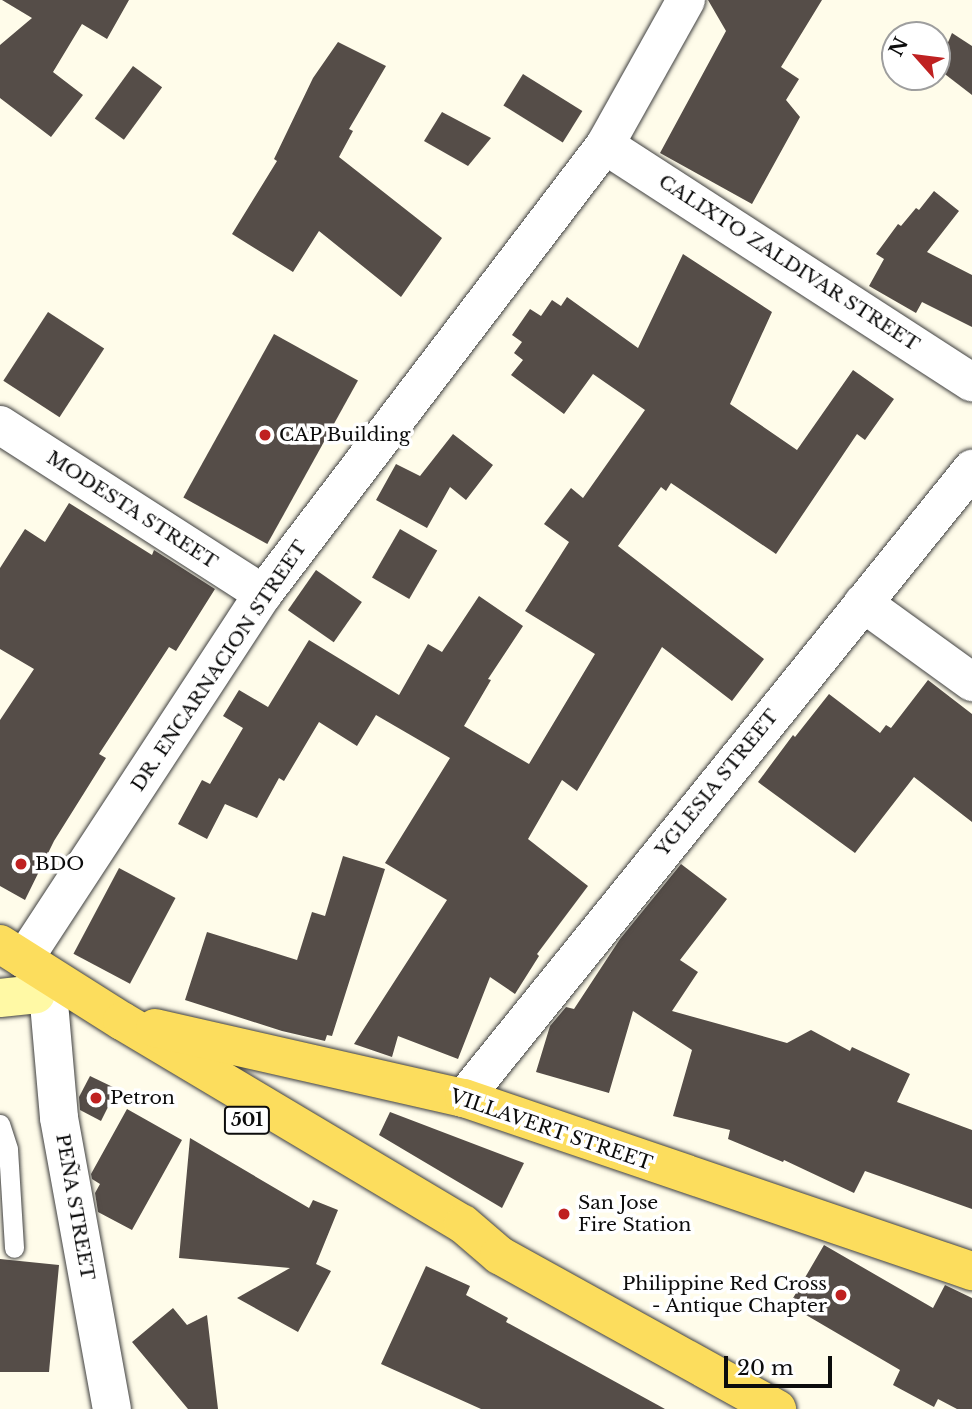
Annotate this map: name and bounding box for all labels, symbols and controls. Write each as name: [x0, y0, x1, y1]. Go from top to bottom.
north arrow: [881, 21, 951, 91]
text: N: [884, 34, 913, 60]
street label: CALIXTO ZALDIVAR STREET: [654, 170, 924, 356]
place label: CAP Building: [279, 424, 411, 446]
marker: CAP Building: [257, 427, 273, 443]
street label: MODESTA STREET: [42, 446, 222, 574]
street label: DR. ENCARNACION STREET: [126, 536, 312, 796]
street label: YGLESIA STREET: [651, 705, 783, 861]
place label: BDO: [35, 853, 84, 875]
marker: BDO: [13, 856, 29, 872]
street label: VILLAVERT STREET: [447, 1085, 655, 1175]
place label: Petron: [110, 1087, 175, 1109]
marker: Petron: [88, 1090, 104, 1106]
road number: 501: [222, 1106, 272, 1134]
street label: PEÑA STREET: [51, 1132, 99, 1282]
place label: San Jose Fire Station: [578, 1192, 691, 1236]
marker: San Jose Fire Station: [556, 1206, 572, 1222]
place label: Philippine Red Cross - Antique Chapter: [622, 1273, 827, 1317]
marker: Philippine Red Cross - Antique Chapter: [833, 1287, 849, 1303]
scale bar: [727, 1342, 836, 1386]
text: 20 m: [737, 1355, 794, 1381]

